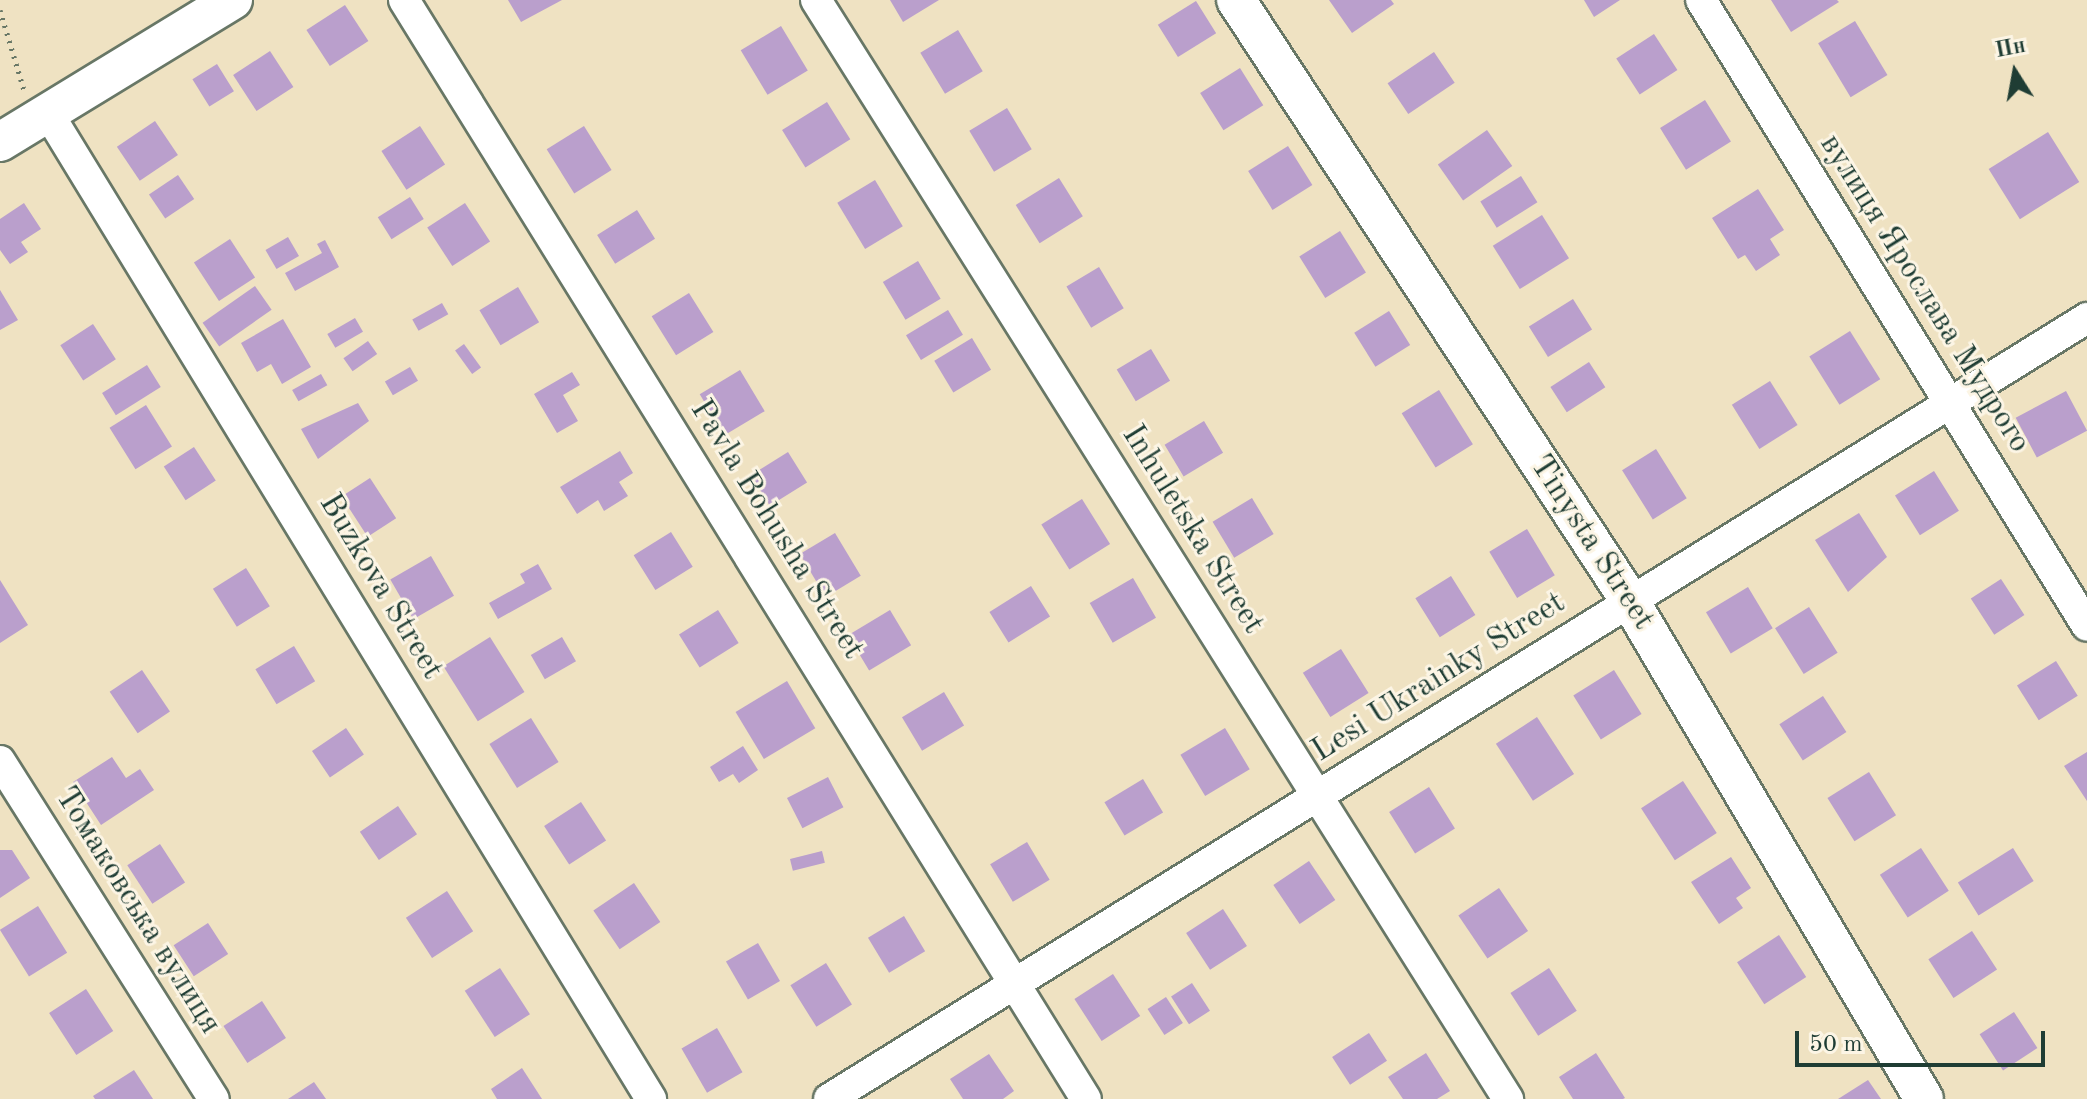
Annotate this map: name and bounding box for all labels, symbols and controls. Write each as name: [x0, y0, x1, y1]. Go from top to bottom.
north arrow: [1975, 32, 2055, 112]
text: Пн: [1993, 35, 2027, 62]
street label: вулиця Ярослава Мудрого: [1810, 128, 2038, 460]
street label: Pavla Bohusha Street: [681, 393, 871, 667]
street label: Inhuletska Street: [1112, 418, 1272, 642]
street label: Tinysta Street: [1520, 449, 1662, 637]
street label: Buzkova Street: [309, 487, 451, 687]
street label: Lesi Ukrainky Street: [1305, 584, 1573, 772]
street label: Томаковська вулиця: [45, 780, 229, 1042]
scale bar: [1799, 1015, 2049, 1065]
text: 50 m: [1809, 1033, 1863, 1057]

